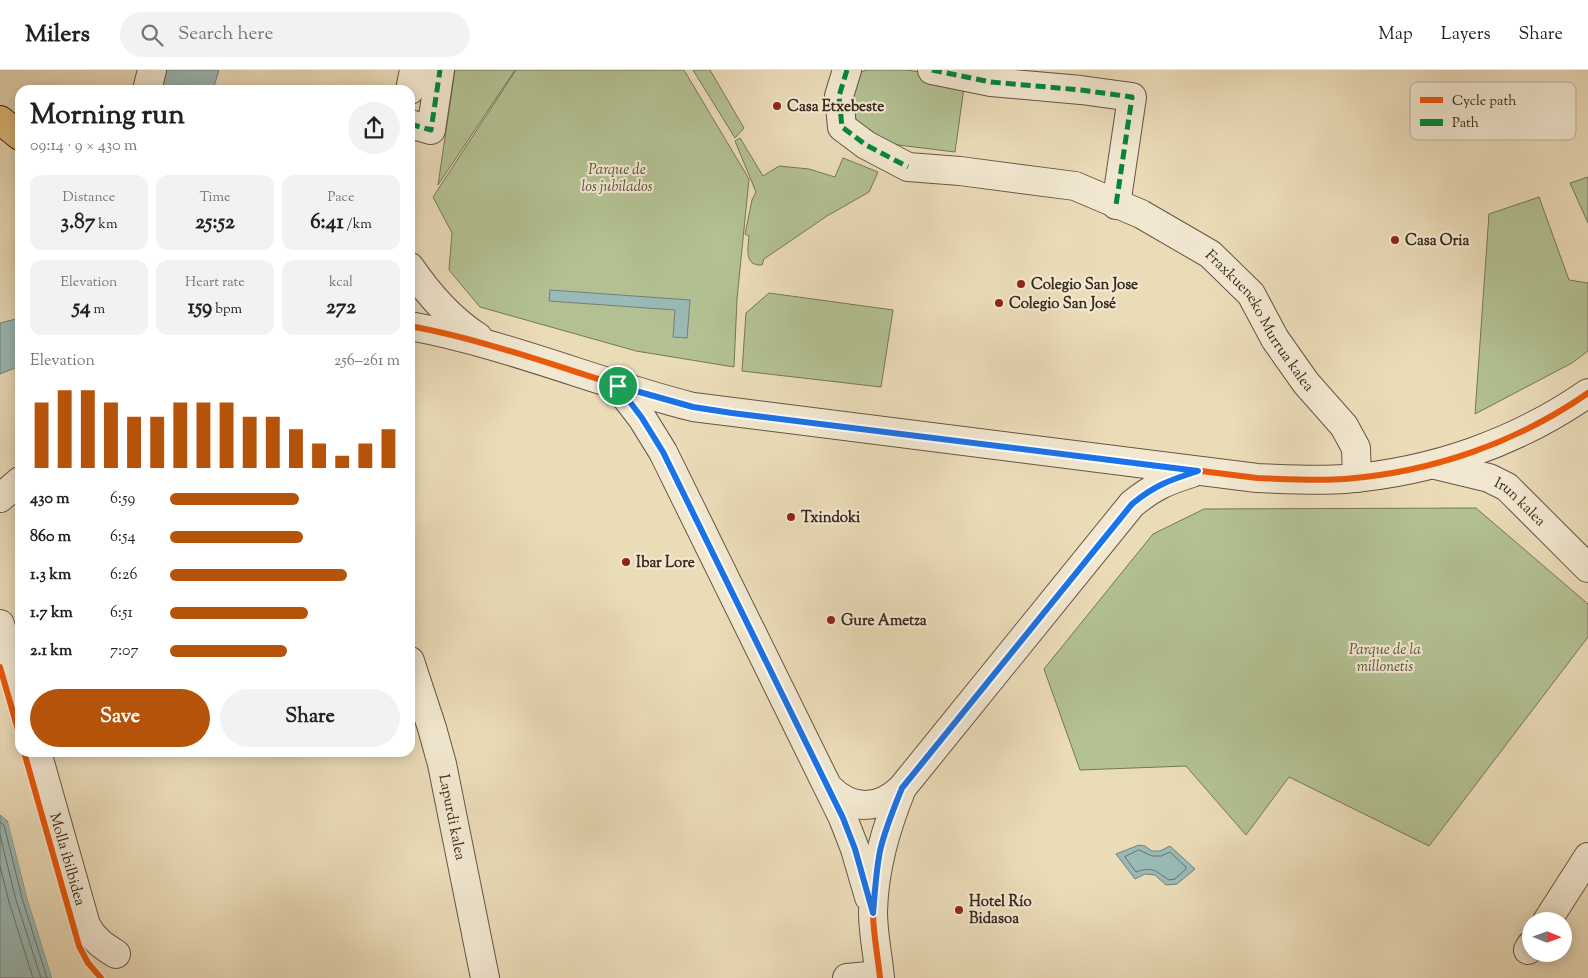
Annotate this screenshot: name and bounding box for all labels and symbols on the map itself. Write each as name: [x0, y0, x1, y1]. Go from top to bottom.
legend: [1410, 82, 1576, 140]
text: Cycle path: [1452, 92, 1516, 112]
place label: Casa Etxebeste: [787, 97, 884, 118]
marker: Casa Etxebeste: [771, 100, 783, 112]
text: Path: [1452, 114, 1479, 134]
park label: Parque de los jubilados: [581, 160, 653, 198]
place label: Casa Oria: [1405, 231, 1469, 252]
marker: Casa Oria: [1389, 234, 1401, 246]
street label: Fraxkueneko Murrua kalea: [1200, 246, 1318, 397]
place label: Colegio San Jose: [1031, 275, 1138, 296]
marker: Colegio San Jose: [1015, 278, 1027, 290]
place label: Colegio San José: [1009, 294, 1116, 315]
marker: Colegio San José: [993, 297, 1005, 309]
pin: [597, 365, 639, 407]
street label: Irun kalea: [1490, 473, 1550, 532]
place label: Txindoki: [801, 508, 861, 529]
marker: Txindoki: [785, 511, 797, 523]
place label: Ibar Lore: [636, 553, 695, 574]
marker: Ibar Lore: [620, 556, 632, 568]
place label: Gure Ametza: [841, 611, 927, 632]
marker: Gure Ametza: [825, 614, 837, 626]
park label: Parque de la millonetis: [1349, 640, 1421, 678]
street label: Lapurdi kalea: [432, 772, 470, 862]
street label: Molla ibilbidea: [43, 811, 90, 908]
place label: Hotel Río Bidasoa: [969, 892, 1032, 930]
marker: Hotel Río Bidasoa: [953, 904, 965, 916]
north arrow: [1522, 912, 1572, 962]

